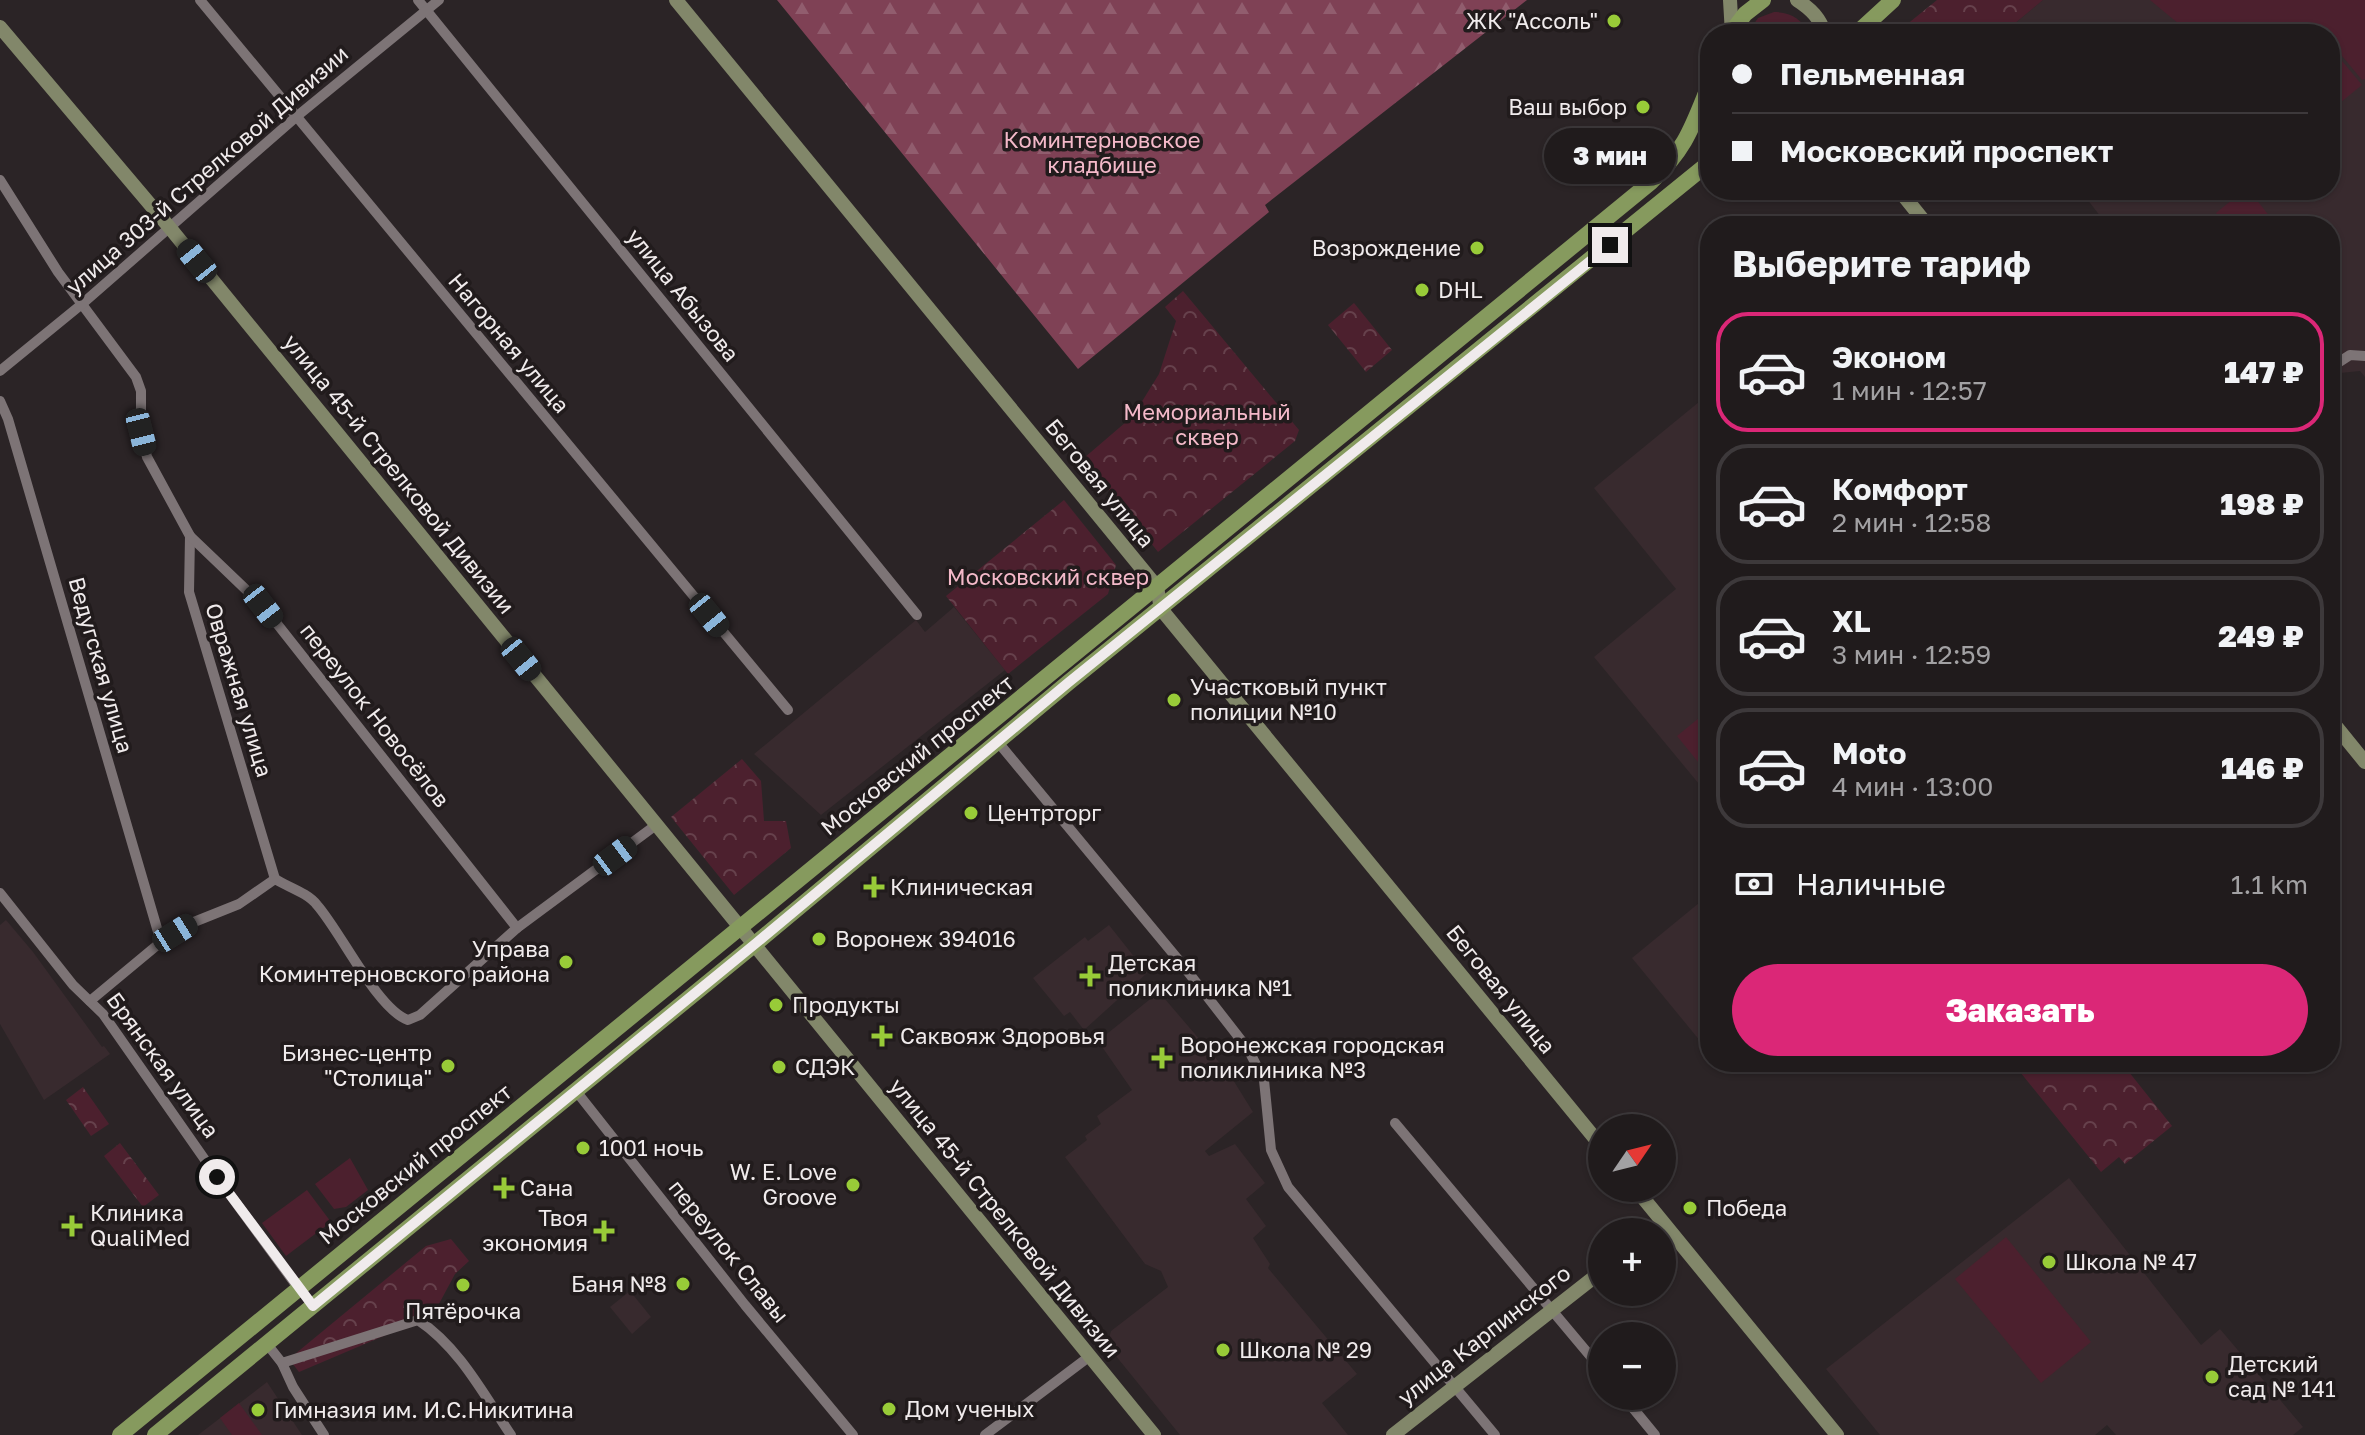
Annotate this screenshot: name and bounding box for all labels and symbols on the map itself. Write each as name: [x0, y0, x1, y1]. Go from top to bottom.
place label: ЖК "Ассоль": [1466, 7, 1598, 34]
marker: ЖК "Ассоль": [1605, 12, 1623, 30]
street label: улица 303-й Стрелковой Дивизии: [60, 40, 353, 300]
place label: Ваш выбор: [1508, 93, 1627, 120]
marker: Ваш выбор: [1634, 98, 1652, 116]
park label: Коминтерновское кладбище: [1004, 126, 1200, 178]
callout: 3 мин: [1544, 129, 1676, 185]
street label: улица Абызова: [622, 223, 745, 367]
route end: [1592, 227, 1628, 263]
place label: Возрождение: [1312, 234, 1461, 261]
car: [173, 235, 221, 287]
marker: Возрождение: [1468, 239, 1486, 257]
street label: Нагорная улица: [443, 267, 576, 418]
place label: DHL: [1438, 276, 1483, 303]
marker: DHL: [1413, 281, 1431, 299]
street label: улица 45-й Стрелковой Дивизии: [278, 328, 521, 619]
park label: Мемориальный сквер: [1123, 398, 1291, 450]
car: [124, 406, 158, 458]
street label: Беговая улица: [1040, 413, 1161, 553]
park label: Московский сквер: [947, 563, 1149, 590]
street label: Ведугская улица: [63, 574, 140, 756]
car: [239, 580, 287, 632]
car: [685, 589, 733, 641]
street label: Овражная улица: [200, 600, 279, 780]
street label: переулок Новосёлов: [295, 617, 456, 812]
car: [497, 633, 545, 685]
street label: Московский проспект: [815, 668, 1019, 841]
place label: Участковый пункт полиции №10: [1190, 673, 1387, 725]
marker: Участковый пункт полиции №10: [1165, 691, 1183, 709]
place label: Центрторг: [987, 799, 1101, 826]
marker: Центрторг: [962, 804, 980, 822]
car: [589, 832, 641, 880]
place label: Клиническая: [890, 873, 1033, 900]
marker: Клиническая: [865, 878, 883, 896]
car: [148, 910, 202, 956]
street label: Беговая улица: [1441, 919, 1562, 1059]
place label: Воронеж 394016: [835, 925, 1016, 952]
marker: Воронеж 394016: [810, 930, 828, 948]
place label: Управа Коминтерновского района: [259, 935, 550, 987]
place label: Детская поликлиника №1: [1108, 949, 1292, 1001]
marker: Управа Коминтерновского района: [557, 953, 575, 971]
marker: Детская поликлиника №1: [1079, 965, 1101, 987]
street label: Брянская улица: [101, 987, 225, 1143]
place label: Продукты: [792, 991, 900, 1018]
marker: Продукты: [767, 996, 785, 1014]
place label: Саквояж Здоровья: [900, 1022, 1105, 1049]
marker: Саквояж Здоровья: [871, 1025, 893, 1047]
place label: Воронежская городская поликлиника №3: [1180, 1031, 1445, 1083]
place label: Бизнес-центр "Столица": [282, 1039, 432, 1091]
marker: Воронежская городская поликлиника №3: [1151, 1047, 1173, 1069]
place label: СДЭК: [795, 1053, 856, 1080]
marker: Бизнес-центр "Столица": [439, 1057, 457, 1075]
marker: СДЭК: [770, 1058, 788, 1076]
street label: улица 45-й Стрелковой Дивизии: [884, 1072, 1127, 1363]
street label: Московский проспект: [313, 1077, 517, 1250]
north arrow: [1588, 1114, 1676, 1202]
place label: 1001 ночь: [599, 1134, 704, 1161]
marker: 1001 ночь: [574, 1139, 592, 1157]
place label: W. E. Love Groove: [730, 1158, 837, 1210]
route start: [199, 1159, 235, 1195]
place label: Сана: [520, 1174, 573, 1201]
street label: переулок Славы: [664, 1174, 795, 1328]
marker: W. E. Love Groove: [844, 1176, 862, 1194]
marker: Сана: [495, 1179, 513, 1197]
place label: Победа: [1706, 1194, 1787, 1221]
place label: Клиника QualiMed: [90, 1199, 190, 1251]
marker: Победа: [1681, 1199, 1699, 1217]
place label: Твоя экономия: [482, 1204, 588, 1256]
marker: Клиника QualiMed: [61, 1215, 83, 1237]
marker: Твоя экономия: [595, 1222, 613, 1240]
place label: Школа № 47: [2065, 1248, 2197, 1275]
marker: Школа № 47: [2040, 1253, 2058, 1271]
street label: улица Карпинского: [1392, 1259, 1575, 1410]
place label: Баня №8: [571, 1270, 667, 1297]
marker: Баня №8: [674, 1275, 692, 1293]
marker: Пятёрочка: [454, 1276, 472, 1294]
place label: Пятёрочка: [405, 1297, 521, 1324]
place label: Школа № 29: [1239, 1336, 1372, 1363]
marker: Школа № 29: [1214, 1341, 1232, 1359]
place label: Детский сад № 141: [2228, 1350, 2336, 1402]
marker: Детский сад № 141: [2203, 1368, 2221, 1386]
place label: Дом ученых: [905, 1395, 1034, 1422]
place label: Гимназия им. И.С.Никитина: [274, 1396, 574, 1423]
marker: Дом ученых: [880, 1400, 898, 1418]
marker: Гимназия им. И.С.Никитина: [249, 1401, 267, 1419]

